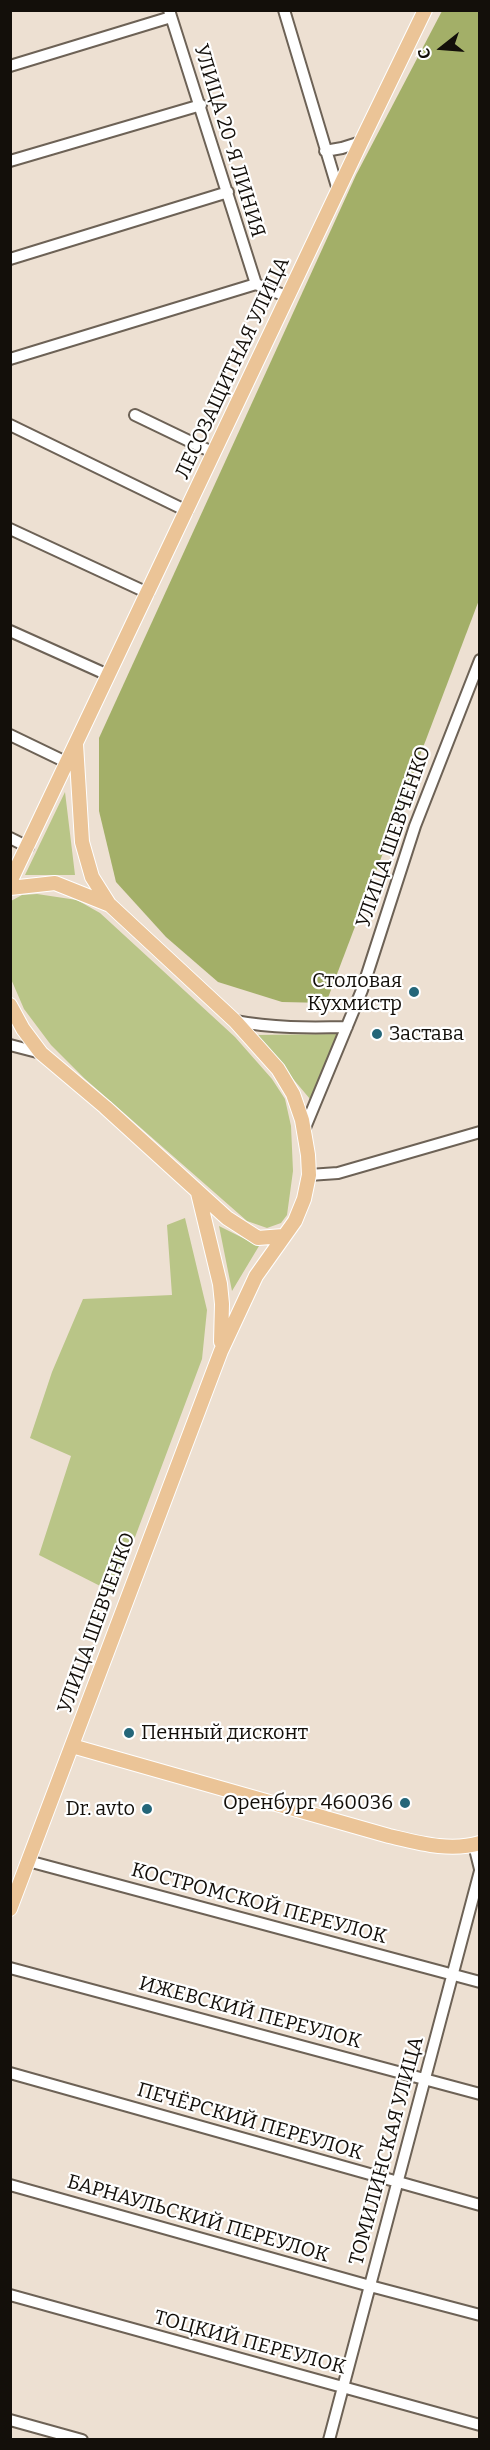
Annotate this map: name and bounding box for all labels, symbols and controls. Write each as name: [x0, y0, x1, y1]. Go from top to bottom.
north arrow: [412, 18, 472, 78]
street label: УЛИЦА 20-Я ЛИНИЯ: [188, 42, 270, 240]
text: С: [414, 46, 435, 61]
street label: ЛЕСОЗАЩИТНАЯ УЛИЦА: [171, 253, 295, 483]
street label: УЛИЦА ШЕВЧЕНКО: [352, 743, 436, 931]
place label: Столовая Кухмистр: [307, 969, 402, 1016]
marker: Столовая Кухмистр: [407, 985, 421, 999]
place label: Застава: [389, 1022, 464, 1046]
marker: Застава: [370, 1027, 384, 1041]
street label: УЛИЦА ШЕВЧЕНКО: [53, 1529, 141, 1717]
place label: Пенный дисконт: [141, 1721, 308, 1745]
marker: Пенный дисконт: [122, 1726, 136, 1740]
place label: Оренбург 460036: [223, 1791, 393, 1815]
marker: Оренбург 460036: [398, 1796, 412, 1810]
place label: Dr. avto: [66, 1797, 135, 1821]
marker: Dr. avto: [140, 1802, 154, 1816]
street label: КОСТРОМСКОЙ ПЕРЕУЛОК: [129, 1858, 389, 1950]
street label: ИЖЕВСКИЙ ПЕРЕУЛОК: [136, 1972, 364, 2054]
street label: ТОМИЛИНСКАЯ УЛИЦА: [345, 2034, 429, 2268]
street label: ПЕЧЁРСКИЙ ПЕРЕУЛОК: [134, 2078, 366, 2166]
street label: БАРНАУЛЬСКИЙ ПЕРЕУЛОК: [64, 2170, 332, 2268]
street label: ТОЦКИЙ ПЕРЕУЛОК: [151, 2306, 349, 2380]

